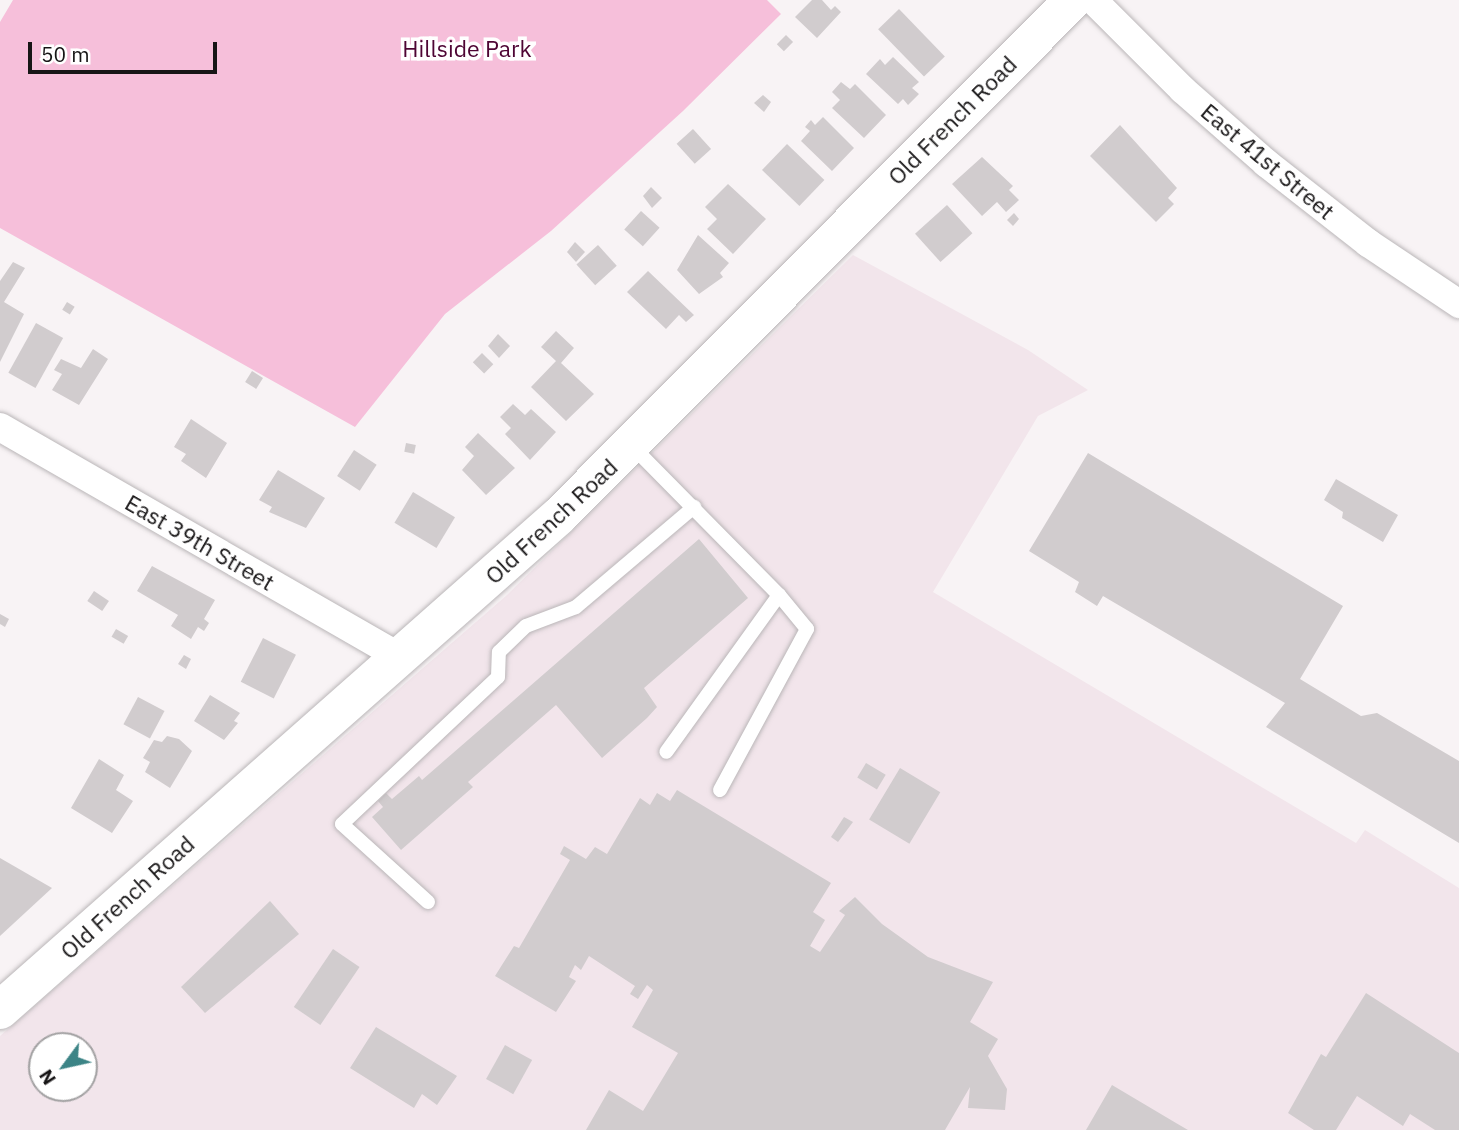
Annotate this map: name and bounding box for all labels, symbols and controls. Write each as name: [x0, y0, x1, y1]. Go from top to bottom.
scale bar: [32, 28, 220, 72]
park label: Hillside Park: [402, 34, 532, 62]
text: 50 m: [41, 40, 90, 68]
street label: Old French Road: [882, 50, 1022, 190]
street label: East 41st Street: [1196, 97, 1340, 225]
street label: Old French Road: [479, 453, 623, 589]
street label: East 39th Street: [121, 488, 279, 596]
street label: Old French Road: [54, 830, 200, 964]
north arrow: [28, 1032, 98, 1102]
text: N: [33, 1065, 61, 1090]

